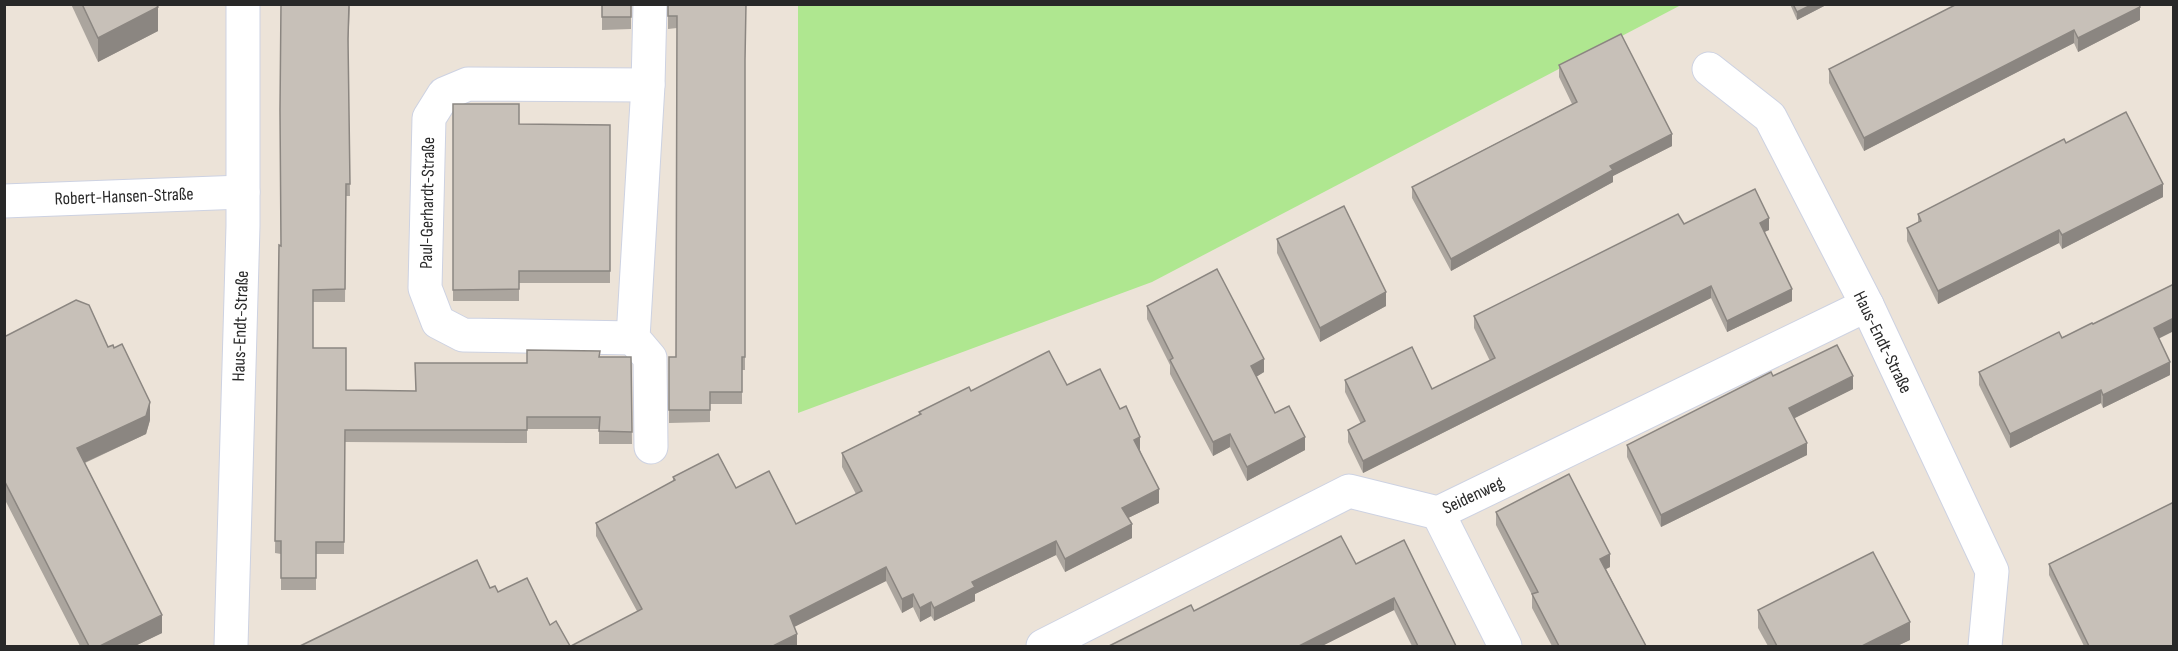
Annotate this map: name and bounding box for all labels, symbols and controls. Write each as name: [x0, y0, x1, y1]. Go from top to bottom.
street label: Paul-Gerhardt-Straße: [416, 137, 439, 269]
street label: Robert-Hansen-Straße: [54, 184, 194, 209]
street label: Haus-Endt-Straße: [228, 270, 253, 382]
street label: Haus-Endt-Straße: [1849, 288, 1916, 397]
street label: Seidenweg: [1439, 472, 1507, 519]

